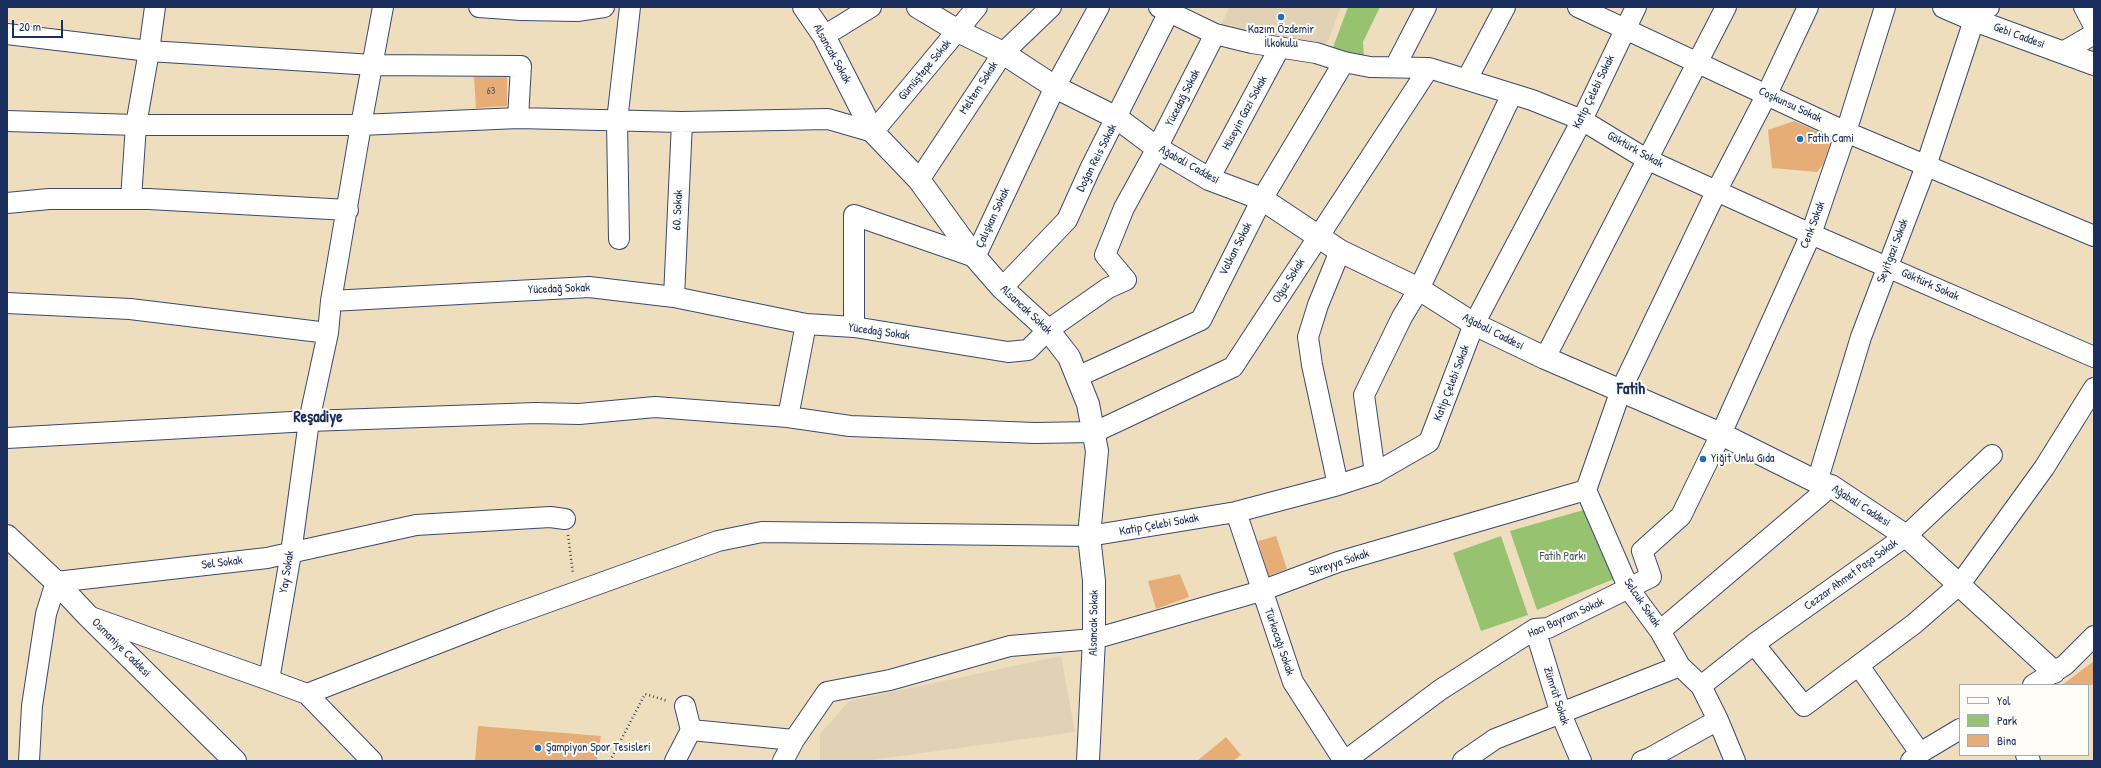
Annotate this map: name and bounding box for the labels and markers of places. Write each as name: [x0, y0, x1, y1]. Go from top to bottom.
marker: Kazım Özdemir İlkokulu: [1276, 12, 1286, 22]
place label: Kazım Özdemir İlkokulu: [1248, 23, 1314, 51]
place label: Fatih Cami: [1808, 132, 1854, 146]
marker: Fatih Cami: [1795, 134, 1805, 144]
place label: Yiğit Unlu Gıda: [1711, 452, 1775, 466]
marker: Yiğit Unlu Gıda: [1698, 454, 1708, 464]
place label: Şampiyon Spor Tesisleri: [546, 741, 651, 755]
marker: Şampiyon Spor Tesisleri: [533, 743, 543, 753]

